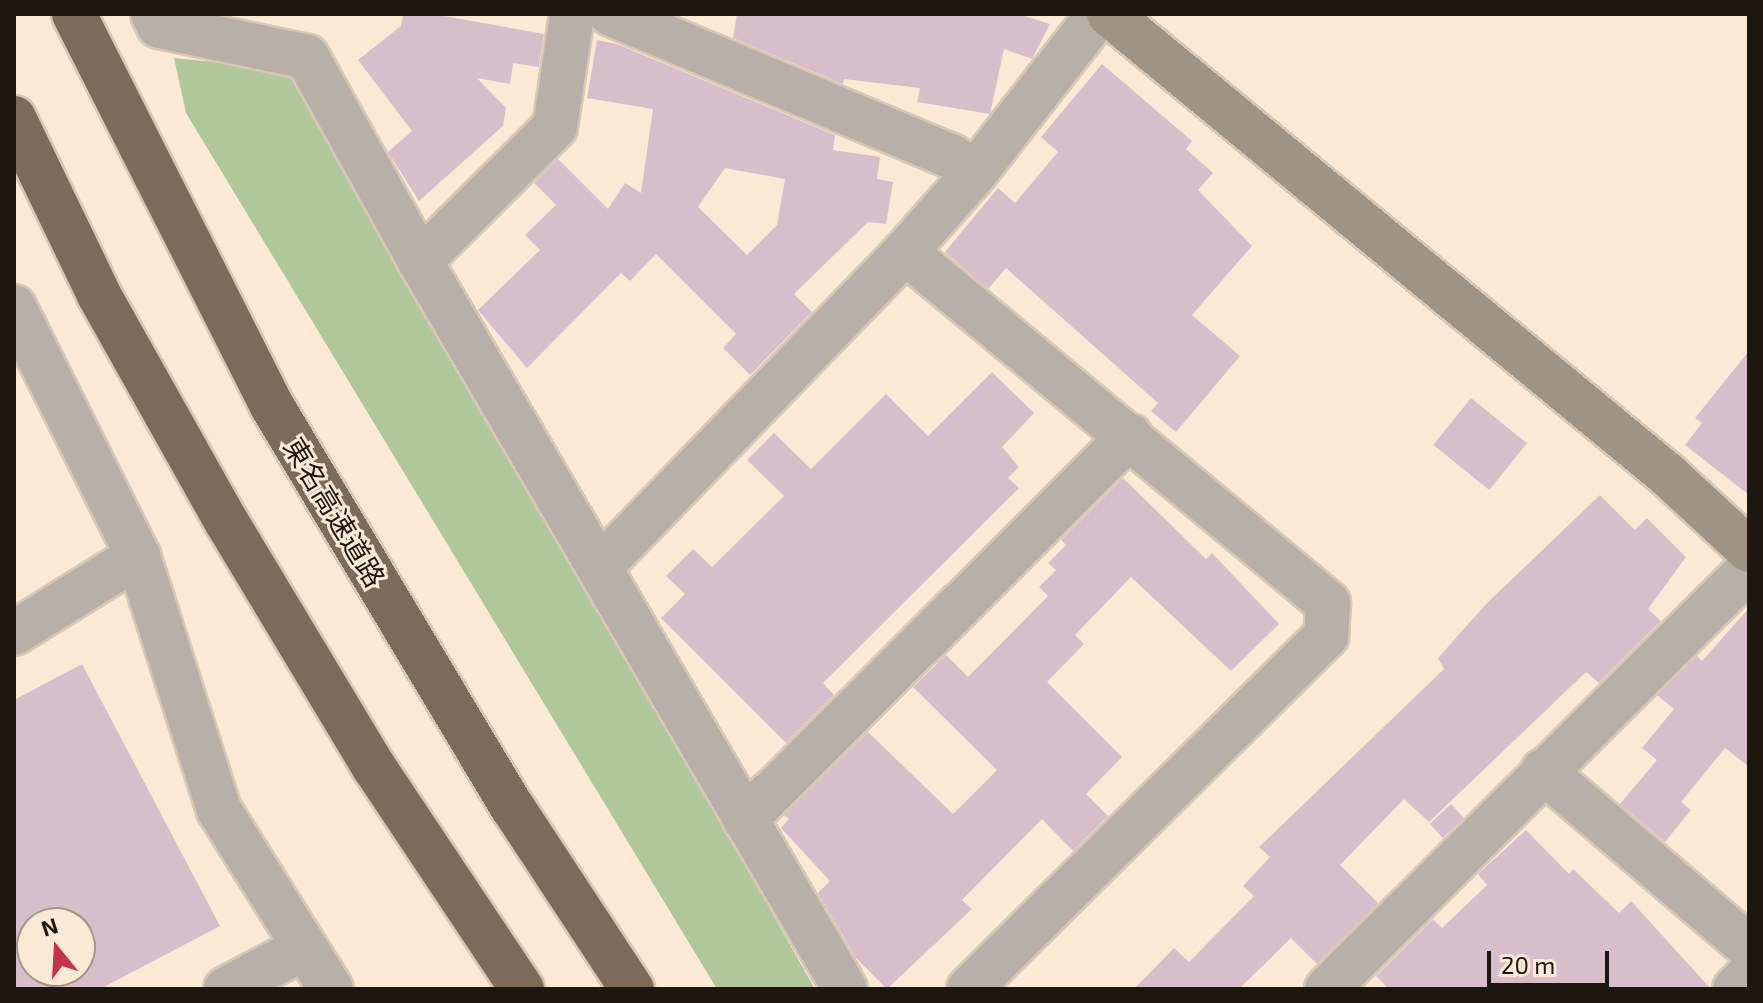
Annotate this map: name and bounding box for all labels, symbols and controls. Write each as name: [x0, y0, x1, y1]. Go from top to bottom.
street label: 東名高速道路: [277, 431, 393, 593]
north arrow: [16, 907, 96, 987]
text: N: [38, 911, 61, 941]
scale bar: [1491, 935, 1613, 985]
text: 20 m: [1501, 950, 1555, 979]

